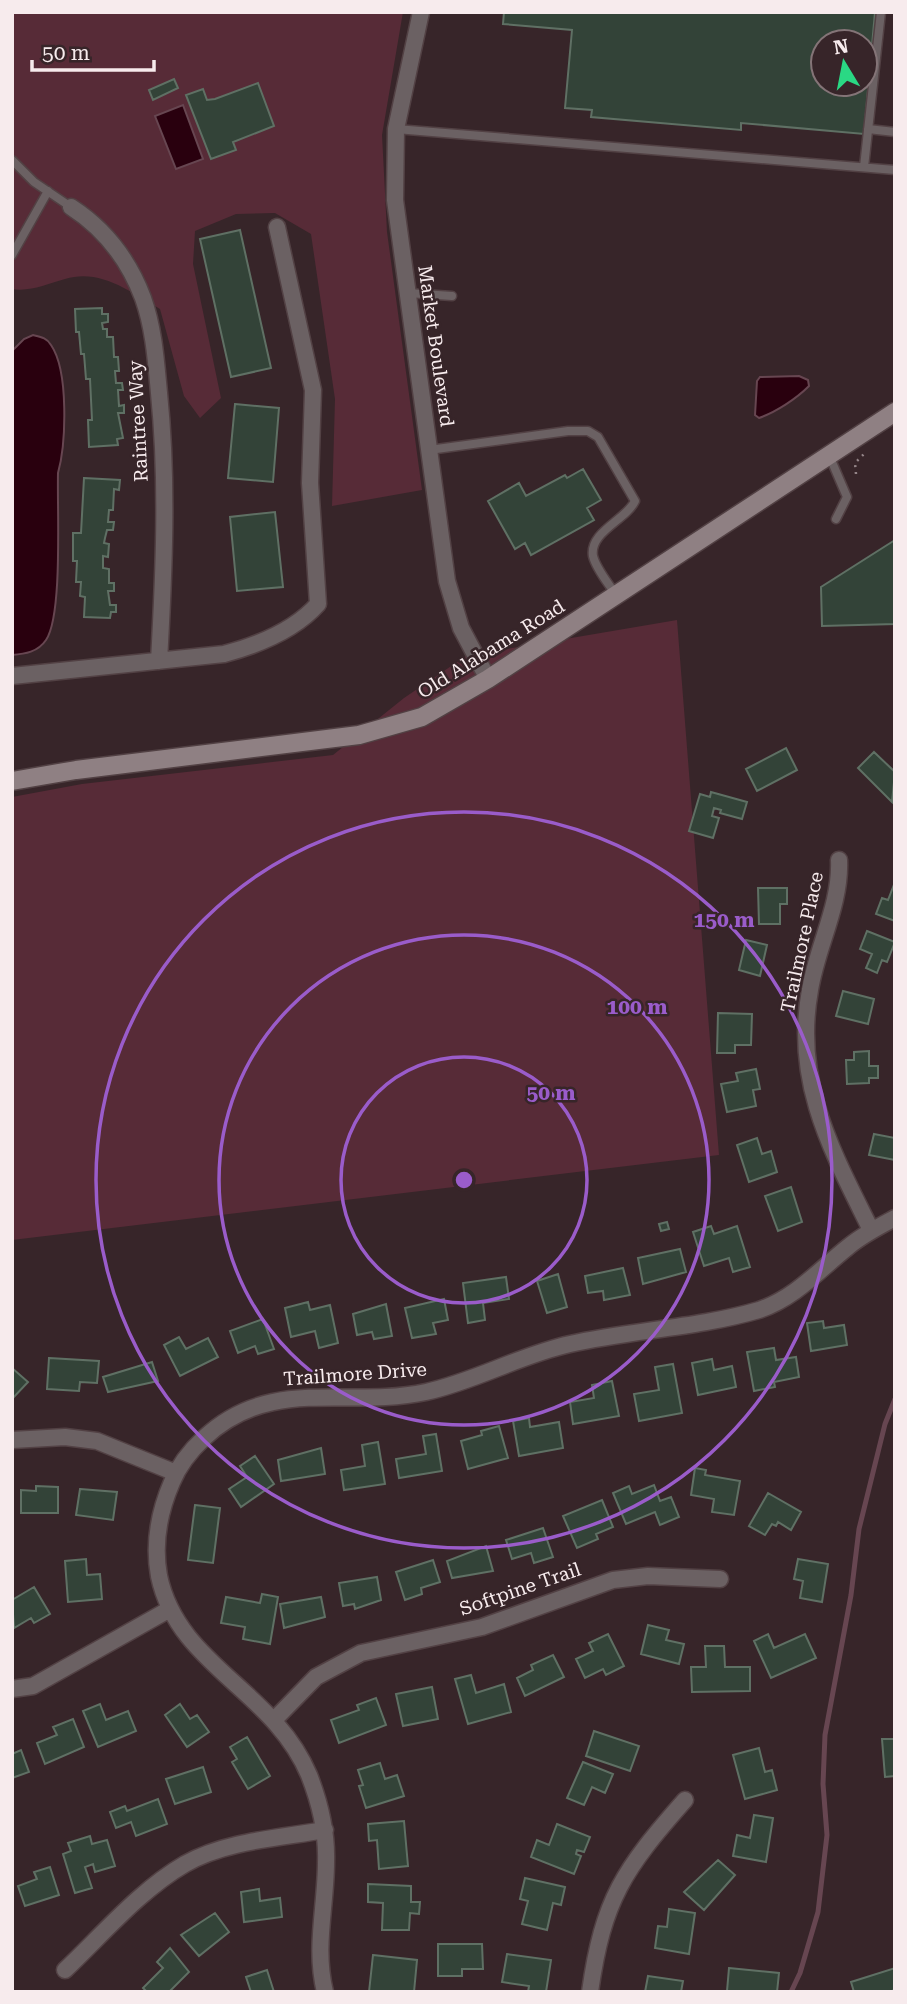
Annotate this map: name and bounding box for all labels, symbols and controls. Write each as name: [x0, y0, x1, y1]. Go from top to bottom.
scale bar: [32, 28, 154, 72]
north arrow: [809, 28, 879, 98]
text: N: [832, 34, 851, 59]
text: 50 m: [42, 41, 90, 65]
street label: Market Boulevard: [413, 264, 459, 428]
street label: Raintree Way: [123, 359, 153, 482]
street label: Old Alabama Road: [413, 594, 569, 704]
street label: Trailmore Place: [776, 870, 828, 1014]
text: 150 m: [694, 908, 754, 932]
text: 100 m: [607, 995, 667, 1019]
text: 50 m: [526, 1081, 576, 1105]
centre of rings: [452, 1168, 476, 1192]
street label: Trailmore Drive: [282, 1358, 428, 1390]
street label: Softpine Trail: [456, 1557, 584, 1621]

